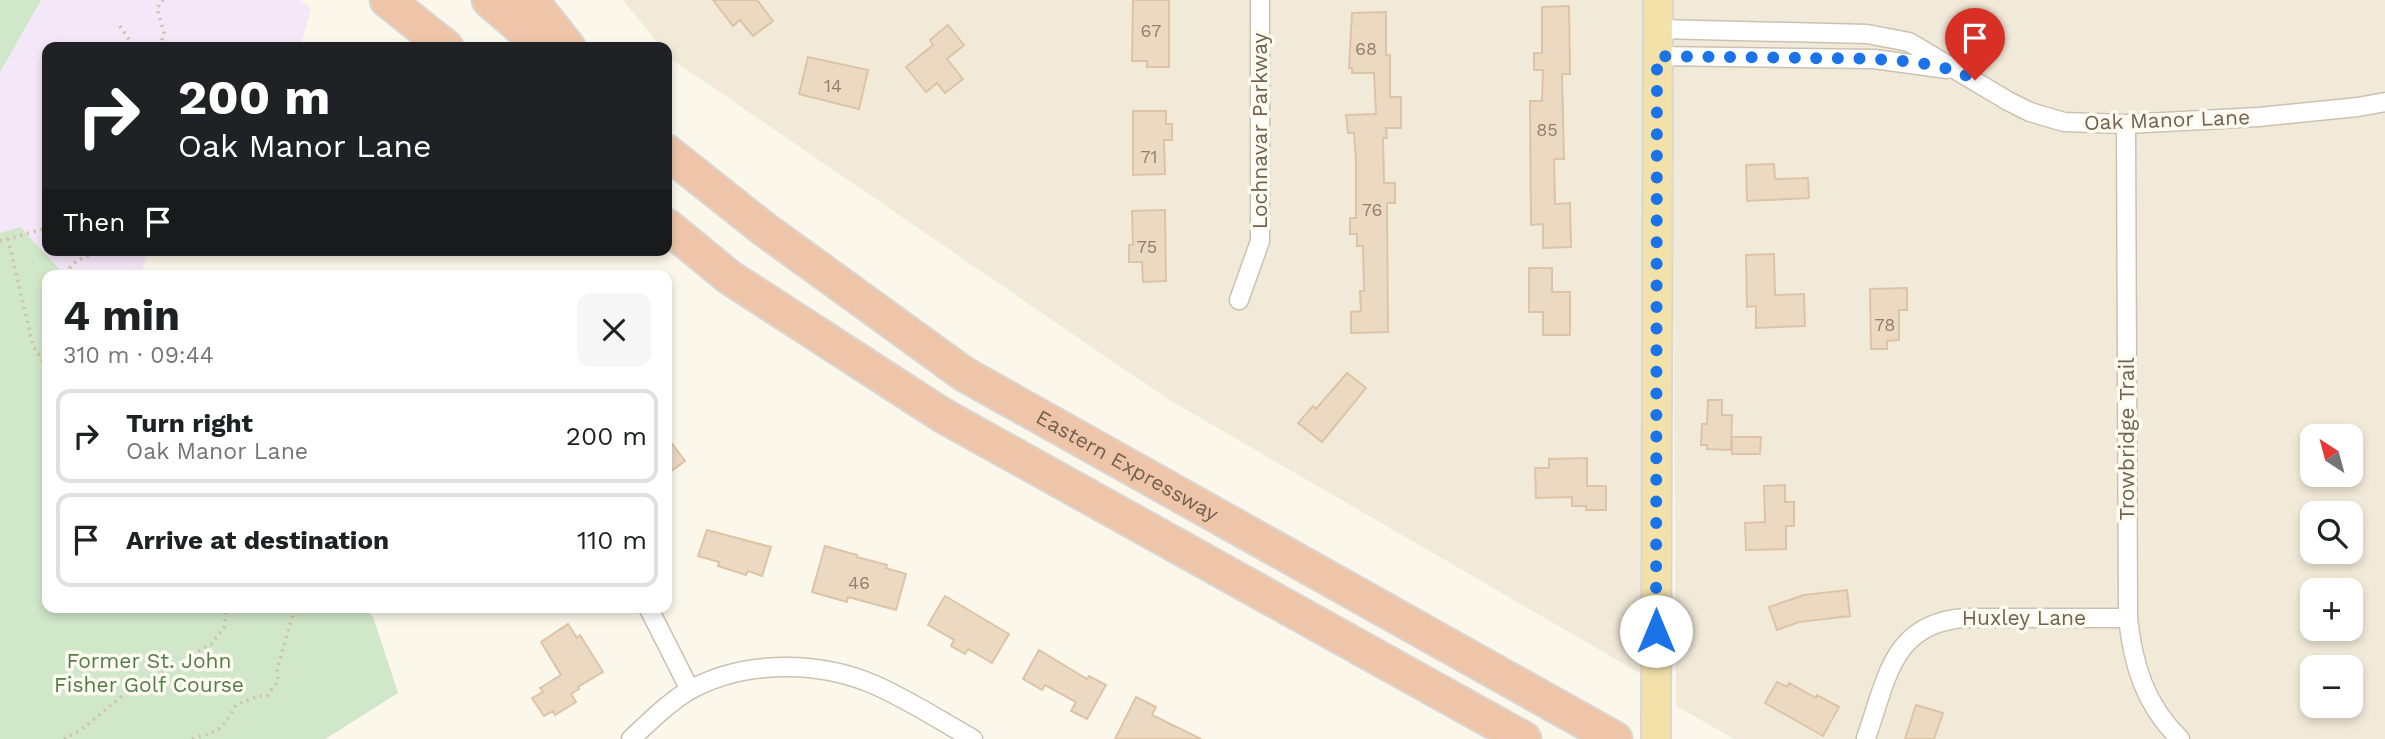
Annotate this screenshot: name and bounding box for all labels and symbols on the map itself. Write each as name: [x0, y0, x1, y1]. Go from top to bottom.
pin: [1945, 8, 2005, 80]
house number: 67: [1141, 20, 1161, 41]
street label: Lochnavar Parkway: [1247, 33, 1272, 229]
house number: 68: [1355, 38, 1377, 59]
house number: 14: [824, 75, 842, 96]
street label: Oak Manor Lane: [2083, 104, 2251, 135]
house number: 85: [1536, 119, 1558, 140]
house number: 71: [1140, 146, 1158, 167]
house number: 76: [1362, 199, 1382, 220]
house number: 75: [1137, 236, 1157, 257]
house number: 78: [1875, 314, 1895, 335]
street label: Trowbridge Trail: [2114, 357, 2139, 521]
street label: Eastern Expressway: [1032, 404, 1223, 526]
north arrow: [2300, 424, 2362, 486]
house number: 46: [848, 572, 870, 593]
position arrow: [1619, 594, 1693, 668]
street label: Huxley Lane: [1962, 605, 2086, 630]
park label: Former St. John Fisher Golf Course: [54, 648, 244, 697]

